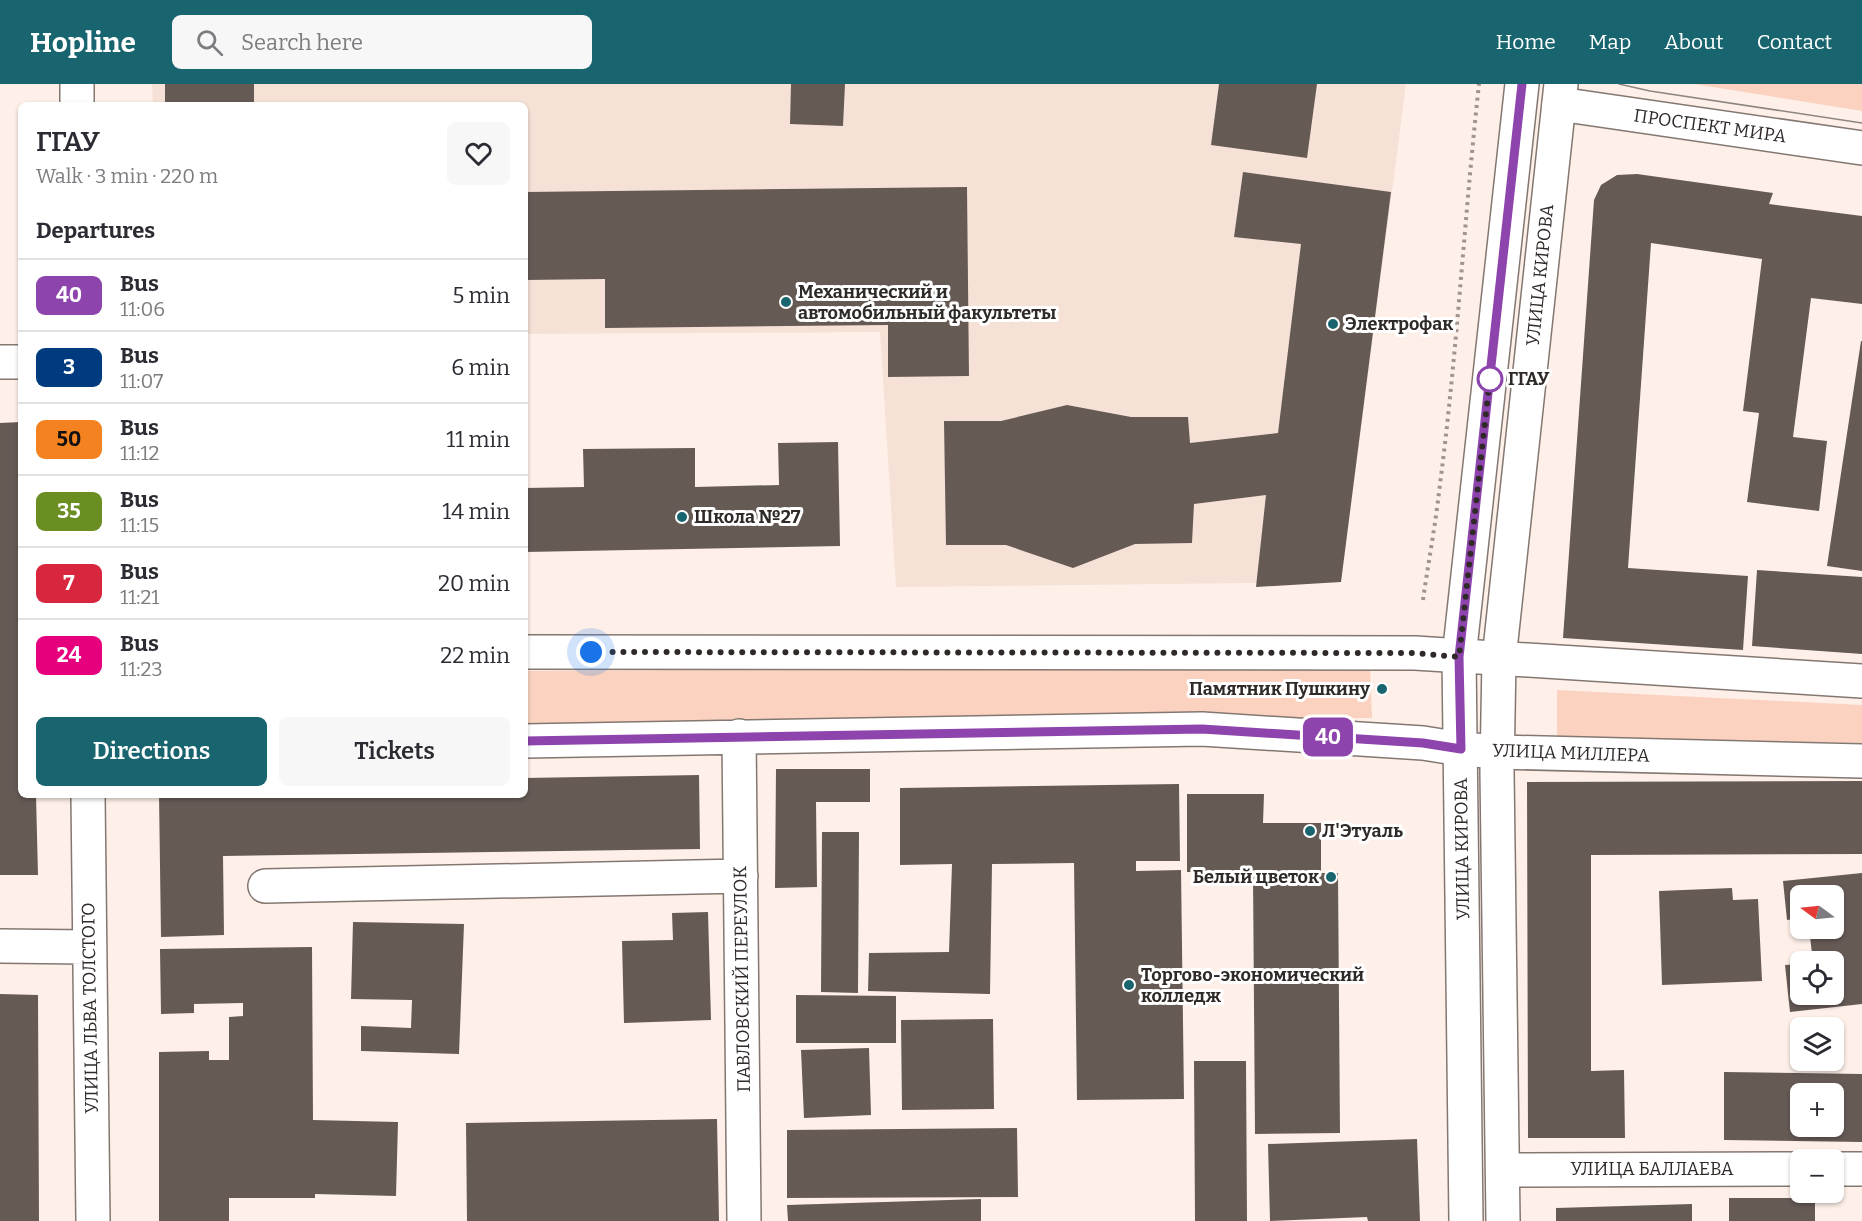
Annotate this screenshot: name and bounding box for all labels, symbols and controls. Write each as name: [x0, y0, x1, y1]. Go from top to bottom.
search box: [172, 15, 592, 69]
text: Hopline: [30, 26, 136, 59]
icon: search: [193, 26, 226, 59]
text: Search here: [241, 29, 363, 56]
text: Home: [1496, 29, 1556, 55]
text: Map: [1589, 29, 1631, 55]
text: About: [1664, 29, 1724, 55]
text: Contact: [1757, 29, 1832, 55]
street label: ПРОСПЕКТ МИРА: [1632, 104, 1788, 148]
button: heart: [447, 122, 510, 185]
text: ГГАУ: [36, 125, 100, 158]
text: Walk · 3 min · 220 m: [36, 164, 218, 188]
street label: УЛИЦА КИРОВА: [1522, 203, 1558, 347]
text: Departures: [36, 217, 155, 244]
text: Bus: [120, 270, 159, 297]
place label: Механический и автомобильный факультеты: [798, 281, 1056, 324]
text: 40: [56, 282, 82, 308]
text: 5 min: [452, 282, 510, 309]
marker: Механический и автомобильный факультеты: [779, 295, 793, 309]
text: 11:06: [120, 297, 165, 321]
place label: Электрофак: [1345, 313, 1453, 335]
marker: Электрофак: [1326, 317, 1340, 331]
text: Bus: [120, 342, 159, 369]
text: 3: [63, 354, 75, 380]
text: 6 min: [451, 354, 510, 381]
marker: ГГАУ: [1477, 366, 1503, 392]
place label: ГГАУ: [1508, 368, 1550, 390]
text: 11:07: [120, 369, 163, 393]
text: Bus: [120, 414, 159, 441]
text: 50: [57, 426, 81, 452]
text: 11 min: [446, 426, 510, 453]
text: 11:12: [120, 441, 159, 465]
text: Bus: [120, 486, 159, 513]
text: 35: [57, 498, 81, 524]
text: 14 min: [442, 498, 510, 525]
place label: Школа №27: [694, 506, 801, 528]
marker: Школа №27: [675, 510, 689, 524]
text: 11:15: [120, 513, 159, 537]
text: Bus: [120, 558, 159, 585]
text: 7: [63, 570, 75, 596]
text: 20 min: [438, 570, 510, 597]
text: 11:21: [120, 585, 159, 609]
text: Bus: [120, 630, 159, 657]
your location: [576, 637, 606, 667]
text: 24: [57, 642, 81, 668]
text: 22 min: [440, 642, 510, 669]
text: 11:23: [120, 657, 163, 681]
place label: Памятник Пушкину: [1189, 678, 1371, 700]
marker: Памятник Пушкину: [1375, 682, 1389, 696]
button: Directions: [36, 717, 267, 786]
button: Tickets: [279, 717, 510, 786]
line badge: 40: [1301, 718, 1355, 756]
text: 40: [1315, 724, 1341, 750]
street label: УЛИЦА МИЛЛЕРА: [1492, 739, 1650, 767]
street label: УЛИЦА КИРОВА: [1450, 777, 1474, 920]
place label: Л'Этуаль: [1322, 820, 1403, 842]
marker: Л'Этуаль: [1303, 824, 1317, 838]
street label: ПАВЛОВСКИЙ ПЕРЕУЛОК: [729, 866, 755, 1092]
place label: Белый цветок: [1193, 866, 1319, 888]
marker: Белый цветок: [1324, 870, 1338, 884]
north arrow: [1790, 885, 1844, 939]
map controls: [1790, 885, 1844, 1203]
street label: УЛИЦА ЛЬВА ТОЛСТОГО: [77, 902, 103, 1114]
button: locate: [1790, 951, 1844, 1005]
place label: Торгово-экономический колледж: [1141, 964, 1364, 1007]
marker: Торгово-экономический колледж: [1122, 978, 1136, 992]
button: layers: [1790, 1017, 1844, 1071]
button: +: [1790, 1083, 1844, 1137]
button: −: [1790, 1149, 1844, 1203]
street label: УЛИЦА БАЛЛАЕВА: [1570, 1158, 1734, 1180]

